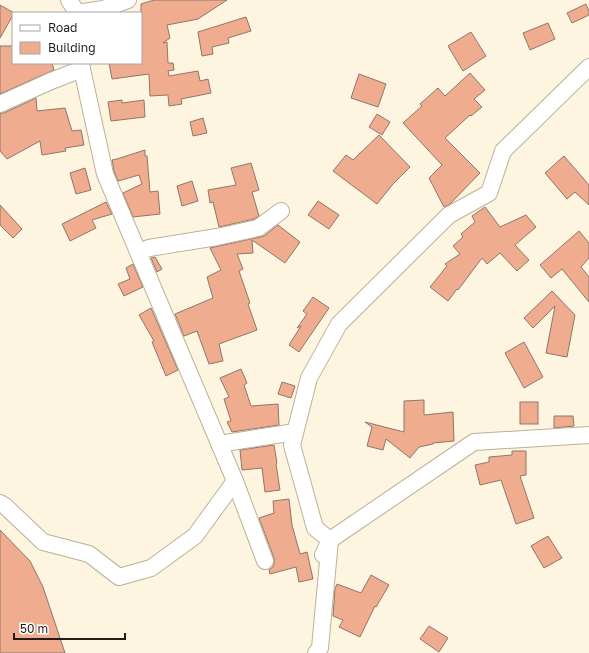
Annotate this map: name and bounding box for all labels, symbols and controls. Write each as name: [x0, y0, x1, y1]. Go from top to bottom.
legend: [12, 12, 142, 64]
text: Road: [48, 20, 77, 35]
text: Building: [48, 40, 96, 55]
scale bar: [14, 615, 125, 641]
text: 50 m: [20, 621, 48, 636]

